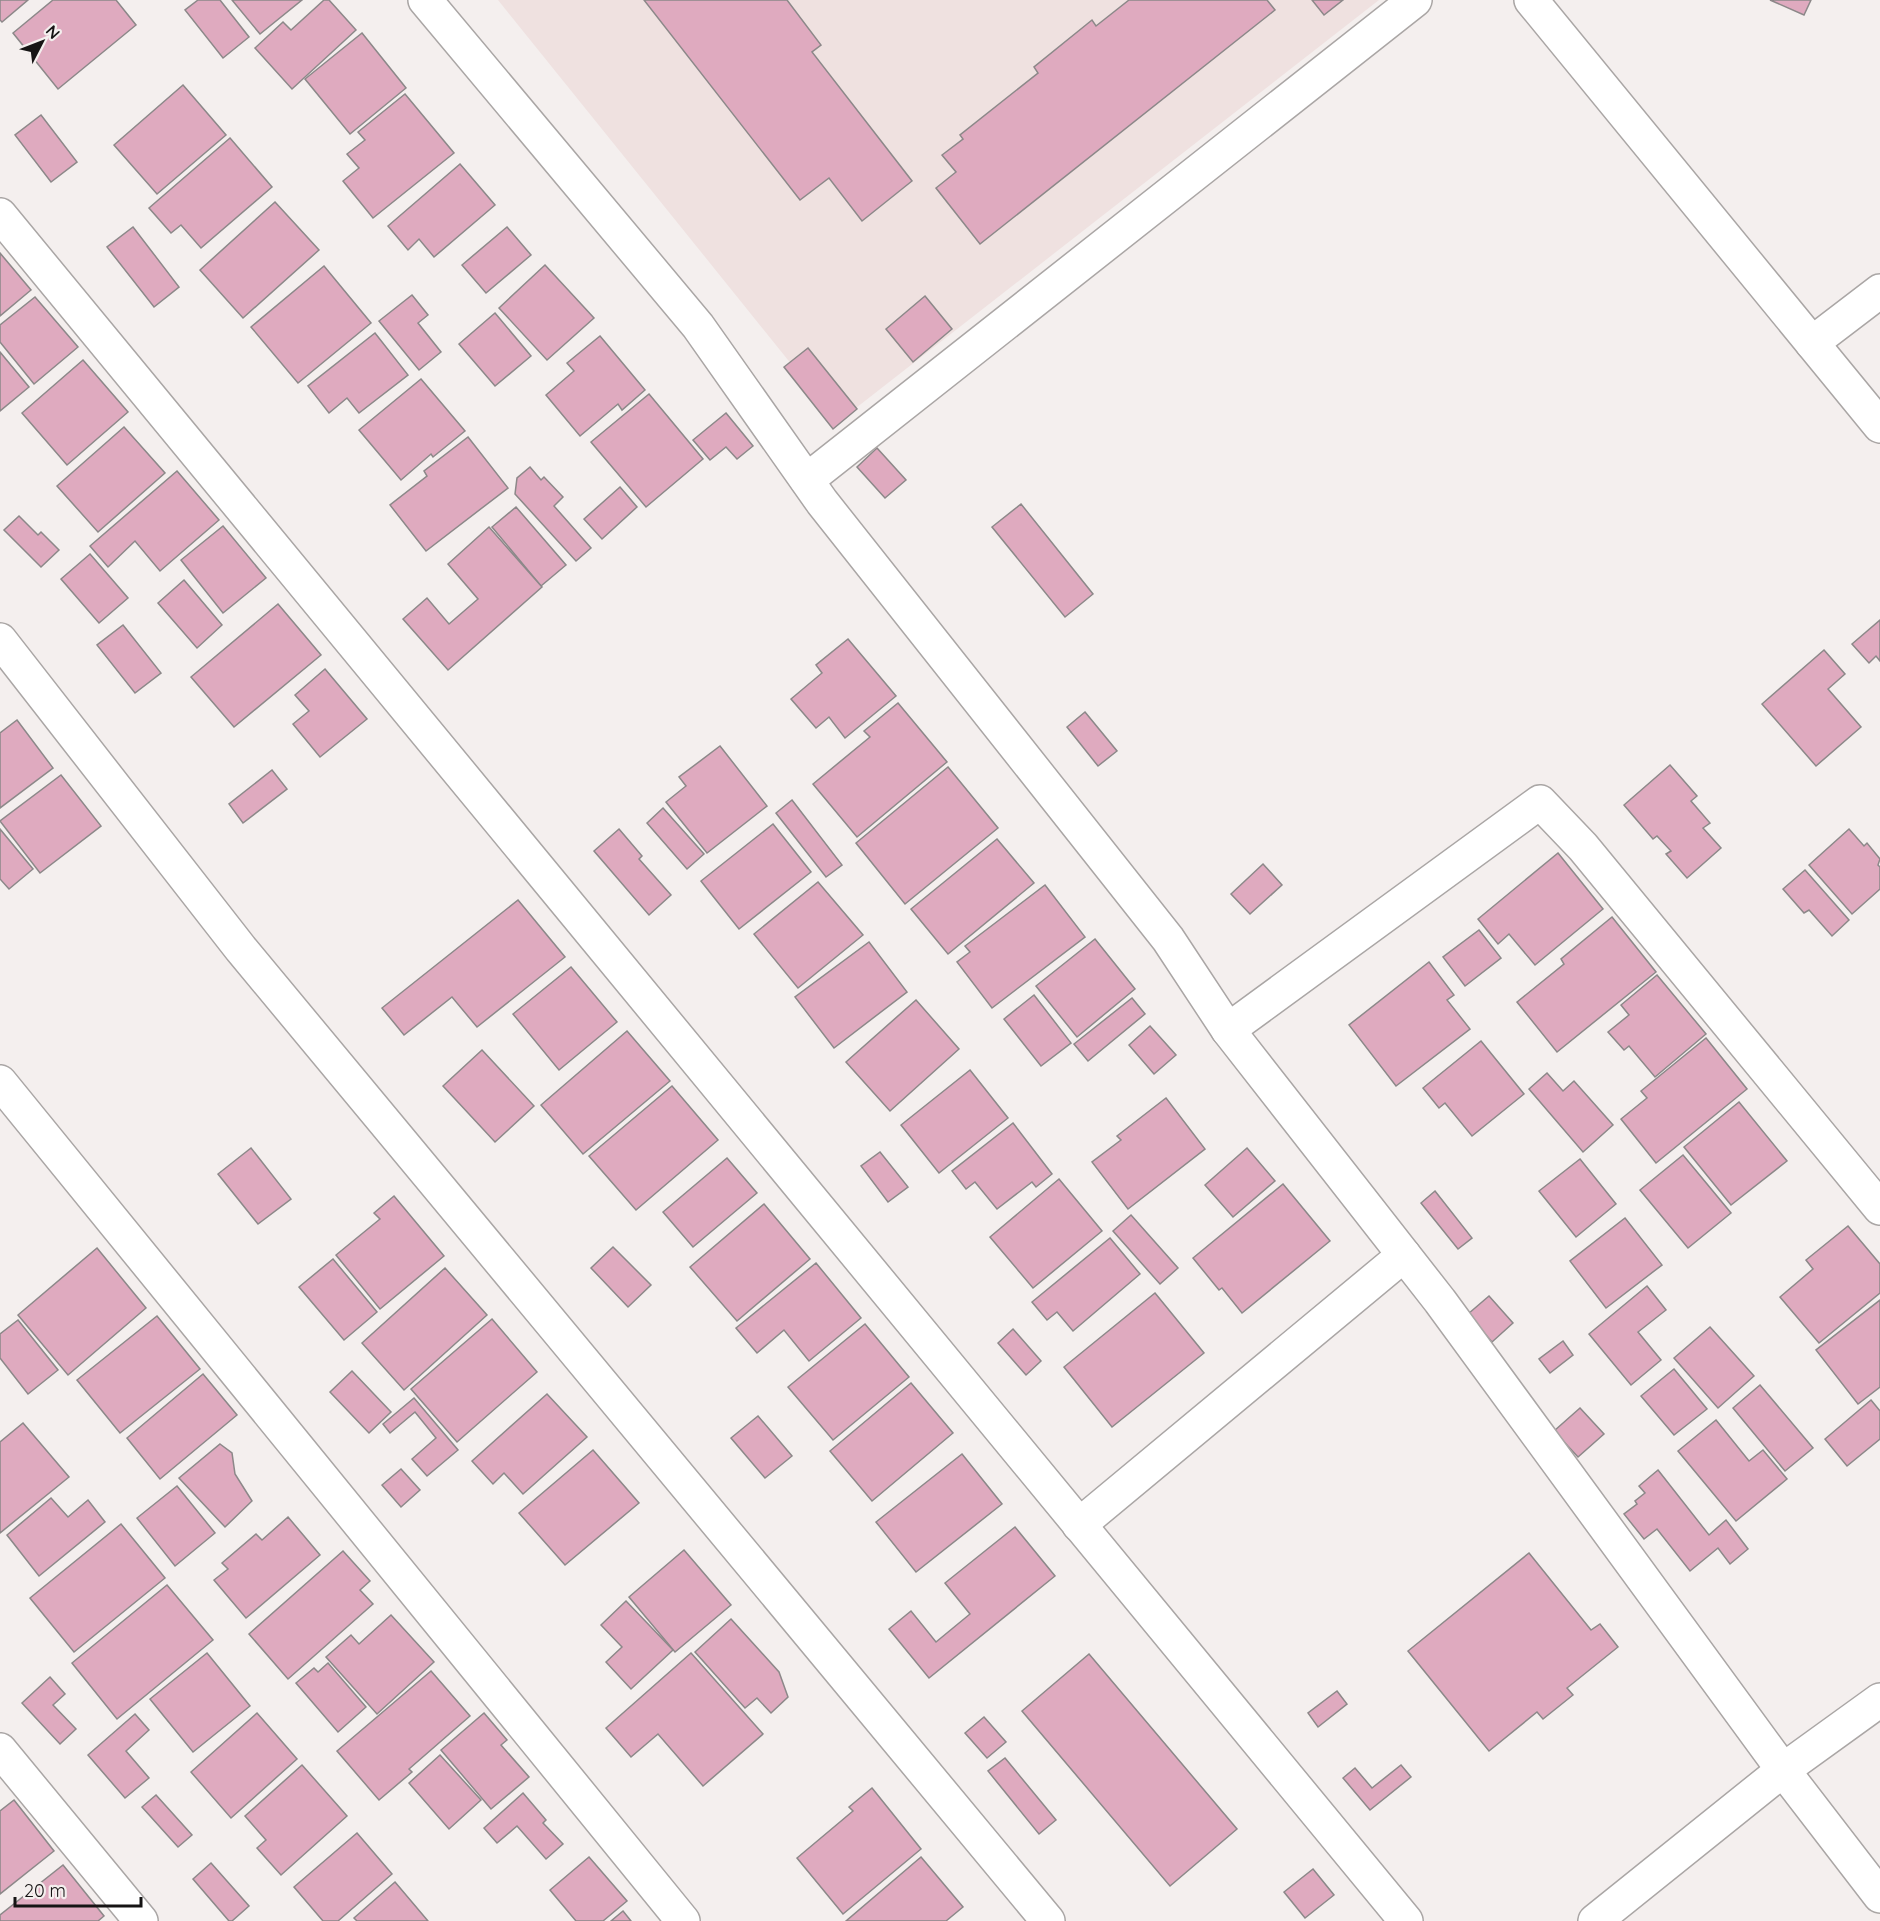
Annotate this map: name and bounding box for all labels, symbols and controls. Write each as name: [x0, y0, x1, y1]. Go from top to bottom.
north arrow: [12, 12, 72, 72]
text: N: [42, 21, 65, 43]
scale bar: [15, 1870, 141, 1908]
text: 20 m: [24, 1879, 66, 1902]

